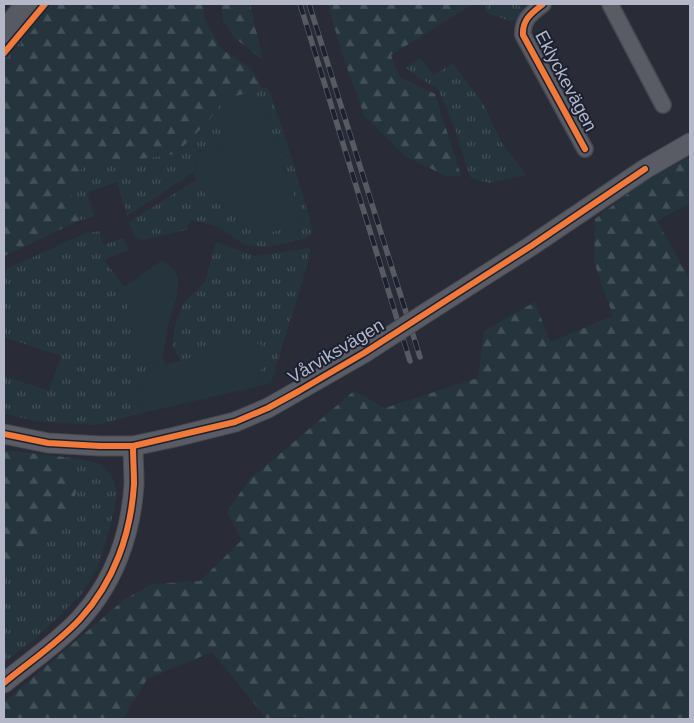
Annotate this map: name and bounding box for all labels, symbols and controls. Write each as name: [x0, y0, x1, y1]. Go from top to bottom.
street label: Eklyckevägen: [531, 27, 601, 135]
street label: Vårviksvägen: [285, 315, 387, 387]

